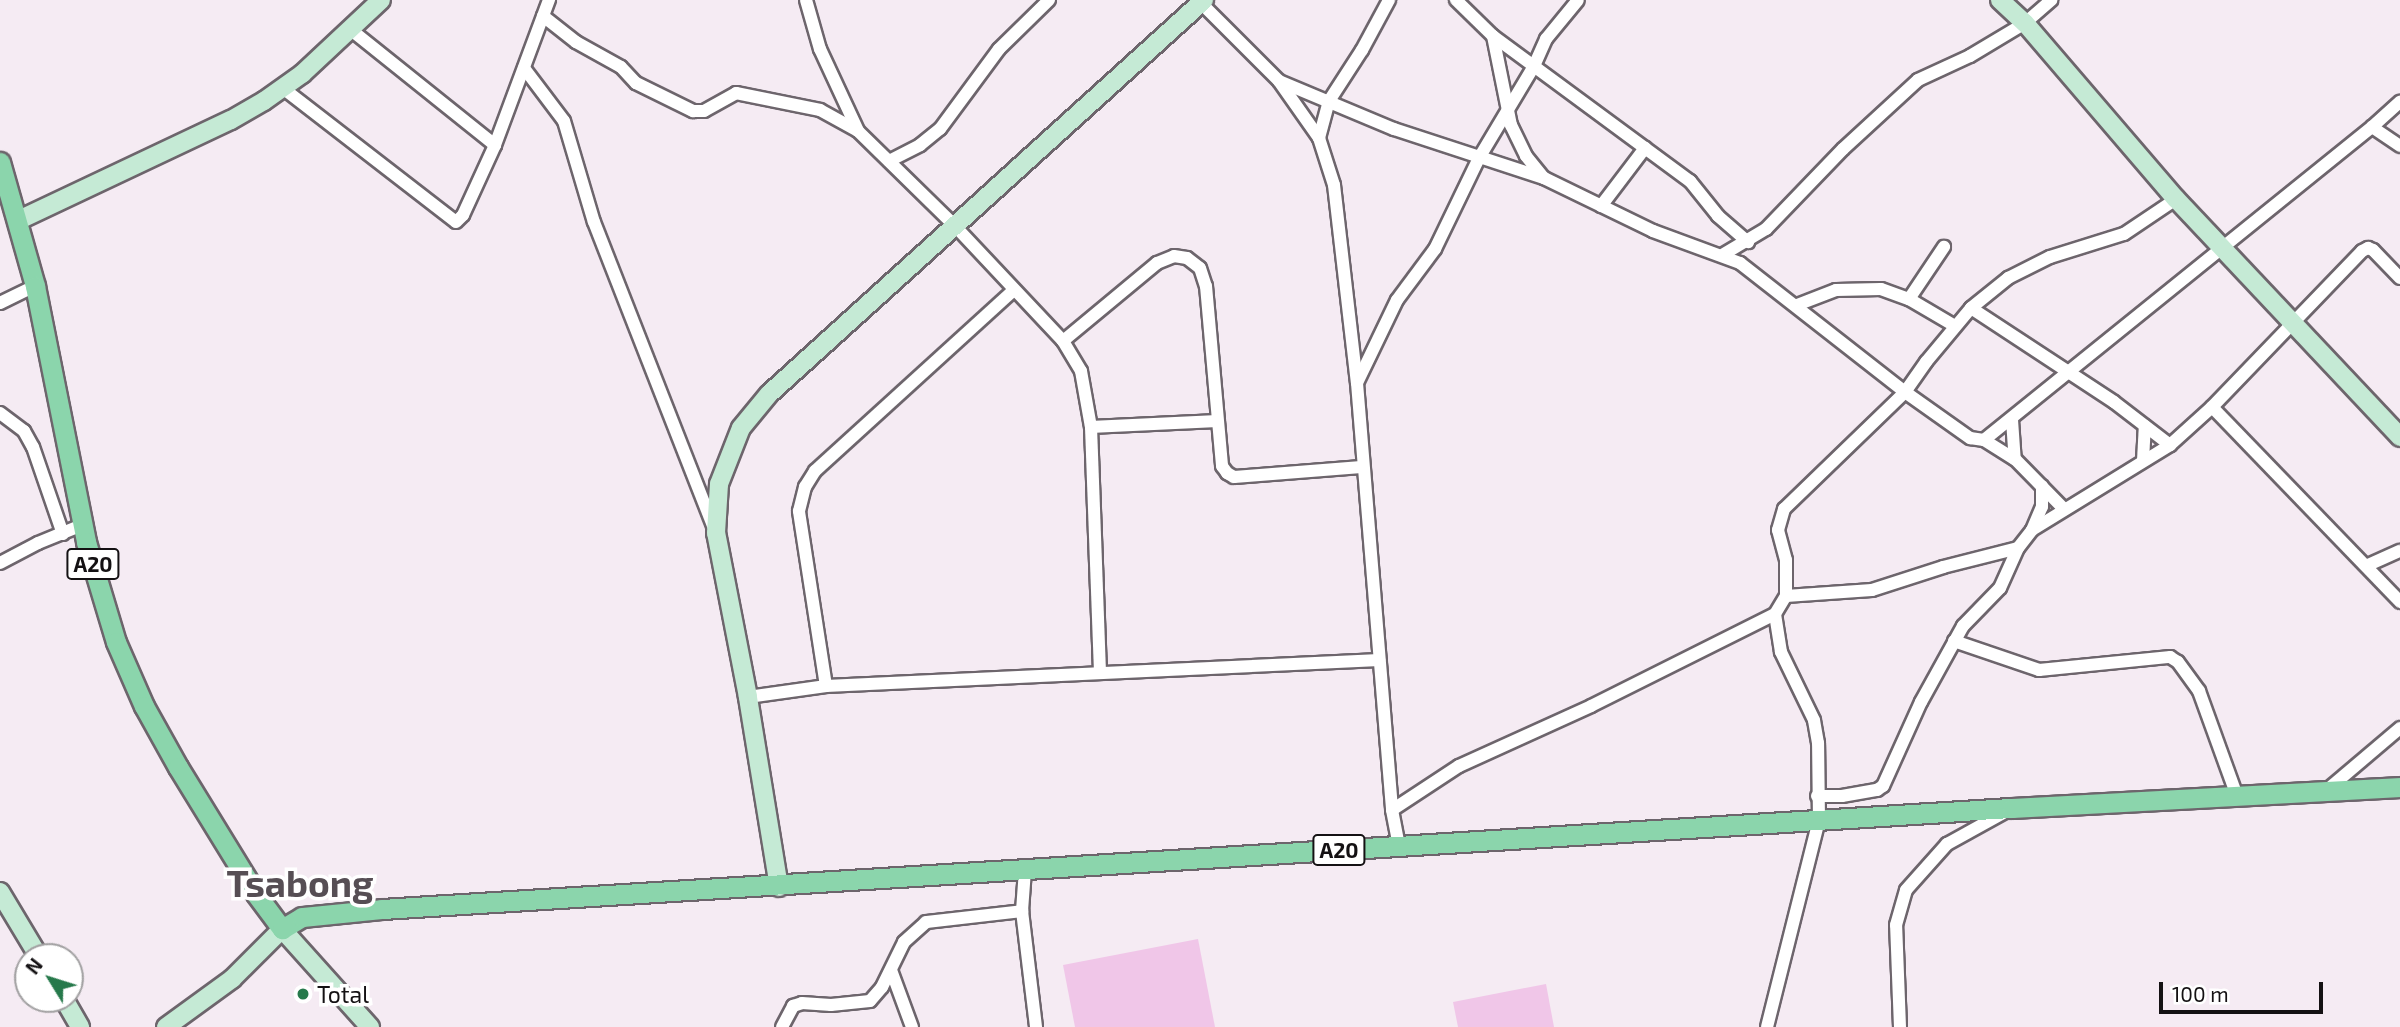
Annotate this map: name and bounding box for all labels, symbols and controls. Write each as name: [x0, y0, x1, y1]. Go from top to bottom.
road number: A20: [65, 546, 121, 582]
road number: A20: [1311, 832, 1367, 868]
district label: Tsabong: [227, 860, 373, 904]
north arrow: [14, 943, 84, 1013]
text: N: [20, 954, 47, 978]
scale bar: [2162, 968, 2326, 1012]
place label: Total: [317, 980, 369, 1008]
text: 100 m: [2172, 981, 2229, 1006]
marker: Total: [295, 986, 311, 1002]

